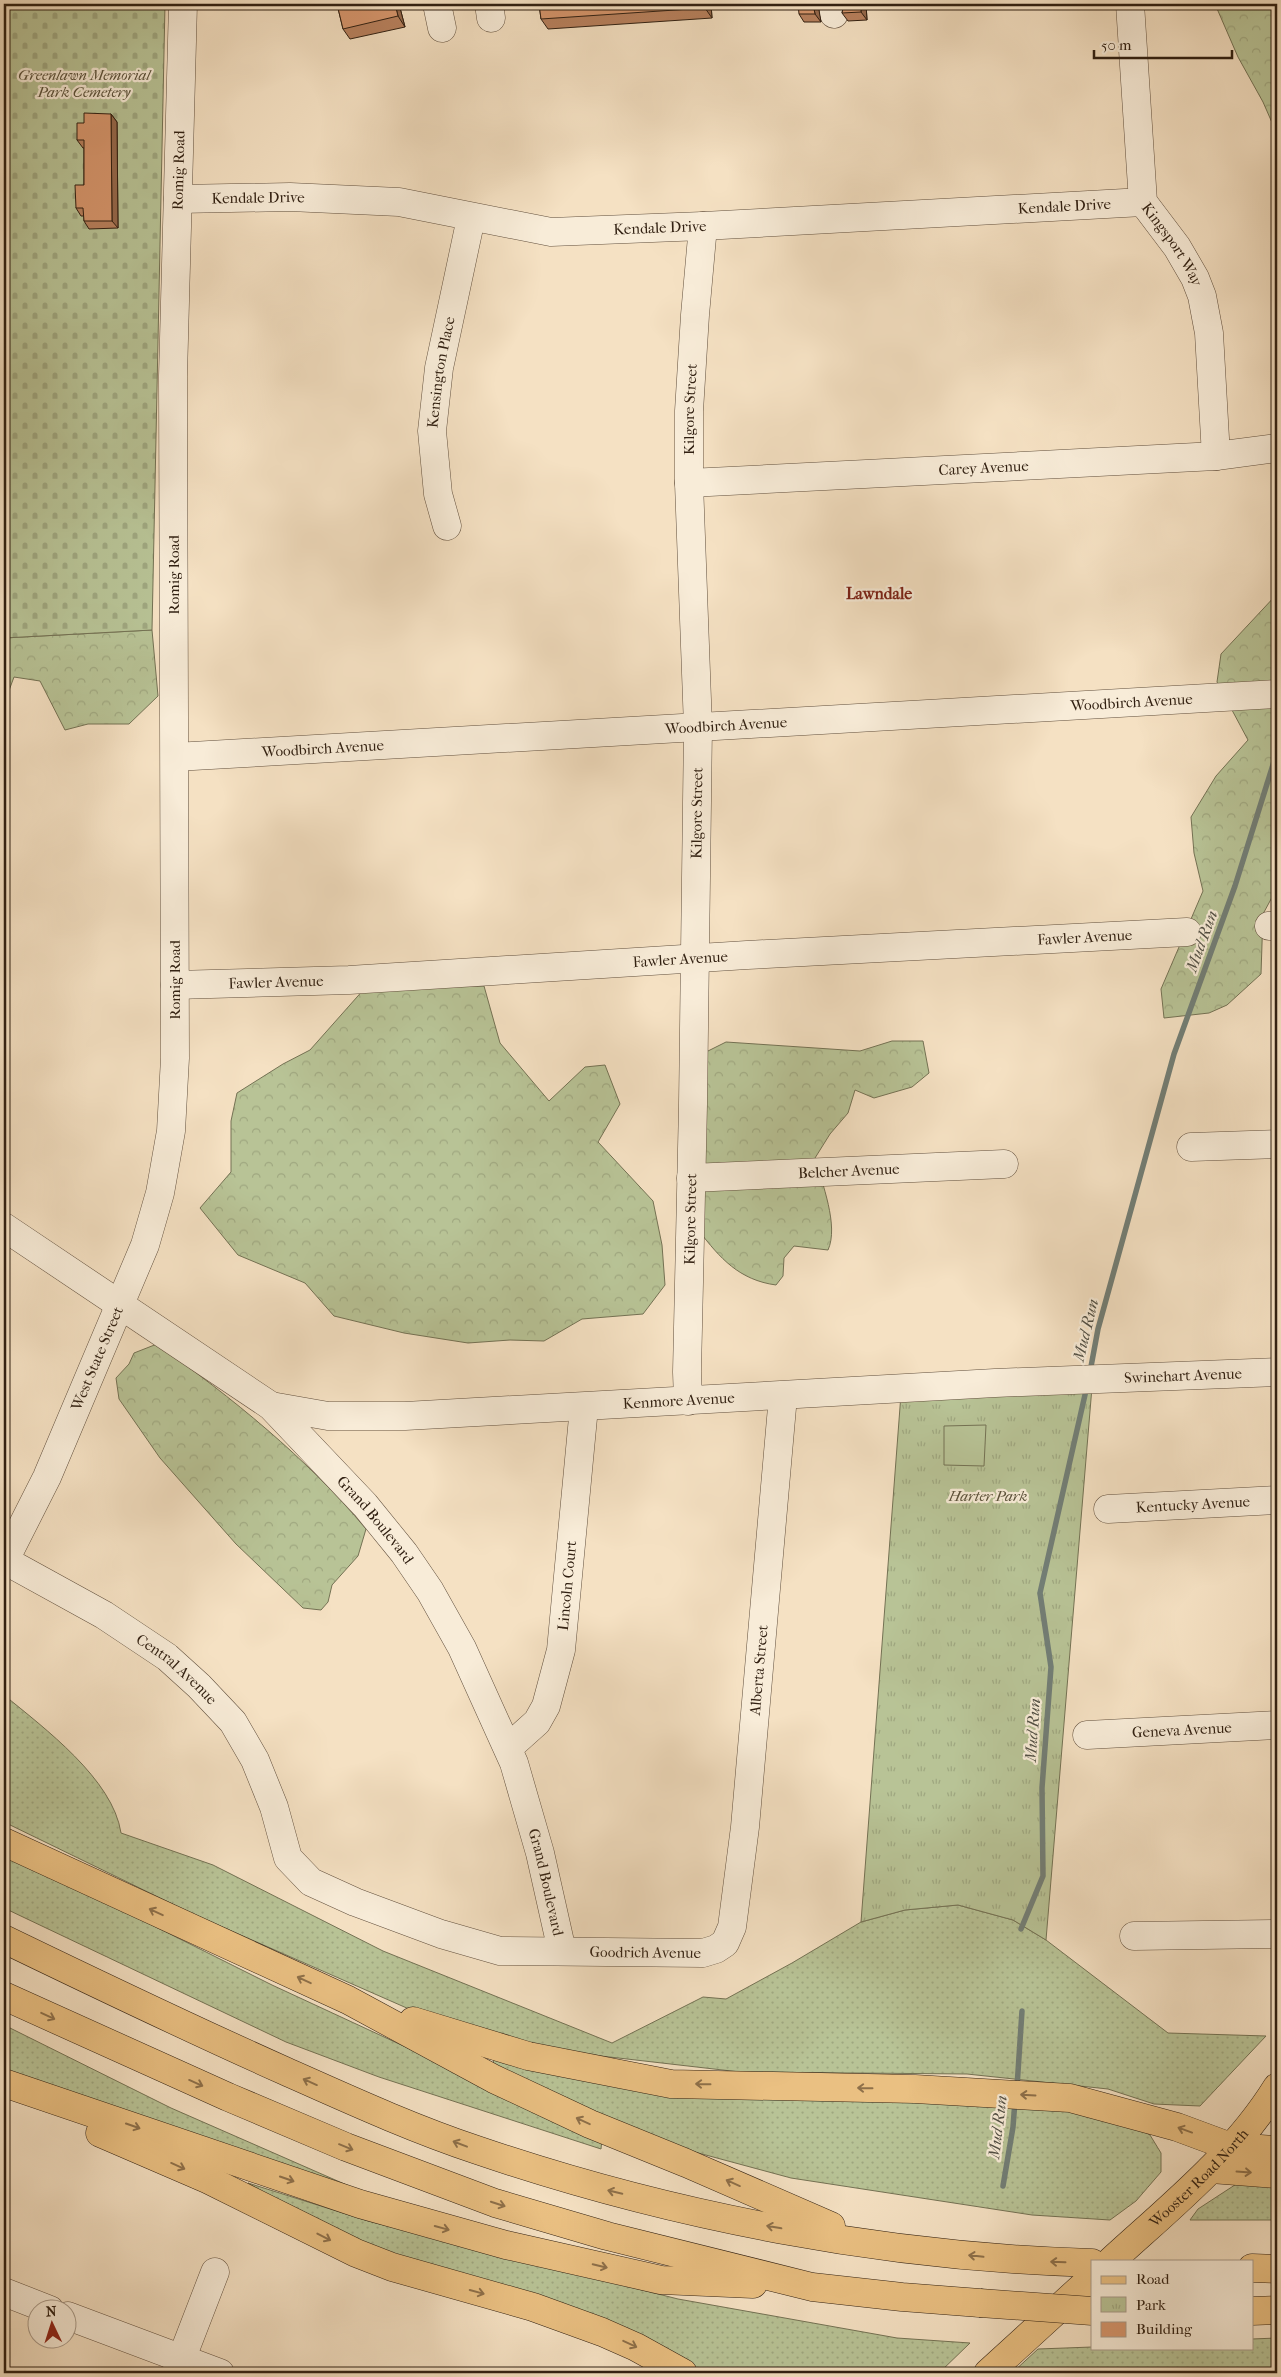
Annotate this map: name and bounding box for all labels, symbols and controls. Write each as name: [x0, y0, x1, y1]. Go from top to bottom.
scale bar: [1094, 28, 1231, 60]
text: 50 m: [1101, 36, 1132, 54]
park label: Greenlawn Memorial Park Cemetery: [18, 66, 152, 101]
street label: Romig Road: [168, 129, 189, 210]
street label: Kendale Drive: [211, 188, 306, 207]
street label: Kendale Drive: [1017, 195, 1112, 218]
street label: Kingsport Way: [1138, 199, 1207, 289]
street label: Kendale Drive: [613, 217, 707, 239]
street label: Kensington Place: [423, 314, 459, 429]
street label: Kilgore Street: [680, 362, 701, 455]
street label: Carey Avenue: [938, 457, 1030, 479]
street label: Romig Road: [165, 534, 183, 615]
district label: Lawndale: [846, 584, 912, 603]
street label: Woodbirch Avenue: [1069, 690, 1194, 715]
street label: Woodbirch Avenue: [664, 713, 788, 738]
street label: Woodbirch Avenue: [260, 736, 385, 761]
street label: Kilgore Street: [687, 767, 706, 859]
water label: Mud Run: [1181, 908, 1221, 975]
street label: Fawler Avenue: [1037, 926, 1133, 949]
street label: Romig Road: [166, 939, 184, 1020]
street label: Fawler Avenue: [632, 947, 729, 971]
street label: Fawler Avenue: [228, 972, 324, 992]
street label: Belcher Avenue: [798, 1160, 901, 1182]
street label: Kilgore Street: [680, 1172, 700, 1265]
water label: Mud Run: [1068, 1297, 1102, 1364]
street label: West State Street: [67, 1303, 127, 1414]
street label: Swinehart Avenue: [1124, 1364, 1243, 1387]
street label: Kenmore Avenue: [622, 1389, 736, 1413]
street label: Grand Boulevard: [333, 1472, 418, 1568]
park label: Harter Park: [948, 1487, 1027, 1505]
street label: Kentucky Avenue: [1135, 1492, 1251, 1517]
street label: Lincoln Court: [554, 1539, 580, 1631]
street label: Alberta Street: [746, 1624, 772, 1717]
street label: Central Avenue: [133, 1630, 221, 1709]
water label: Mud Run: [1021, 1698, 1044, 1763]
street label: Geneva Avenue: [1132, 1718, 1233, 1742]
street label: Grand Boulevard: [524, 1826, 568, 1938]
one-way arrow: [149, 1907, 164, 1916]
street label: Goodrich Avenue: [589, 1943, 702, 1962]
one-way arrow: [297, 1974, 312, 1984]
one-way arrow: [40, 2012, 55, 2022]
one-way arrow: [303, 2077, 318, 2087]
one-way arrow: [188, 2079, 203, 2089]
one-way arrow: [695, 2080, 711, 2089]
one-way arrow: [857, 2083, 874, 2093]
one-way arrow: [1020, 2091, 1036, 2100]
water label: Mud Run: [984, 2094, 1011, 2161]
one-way arrow: [575, 2115, 590, 2125]
one-way arrow: [125, 2122, 140, 2131]
street label: Wooster Road North: [1145, 2125, 1253, 2232]
one-way arrow: [1178, 2125, 1194, 2134]
one-way arrow: [453, 2139, 468, 2148]
one-way arrow: [337, 2143, 353, 2152]
one-way arrow: [170, 2162, 185, 2171]
one-way arrow: [1236, 2167, 1252, 2176]
one-way arrow: [278, 2175, 294, 2184]
one-way arrow: [726, 2177, 741, 2187]
one-way arrow: [608, 2187, 624, 2196]
one-way arrow: [489, 2199, 505, 2209]
one-way arrow: [766, 2221, 782, 2231]
one-way arrow: [433, 2224, 449, 2233]
one-way arrow: [316, 2233, 331, 2242]
one-way arrow: [968, 2251, 984, 2261]
one-way arrow: [1050, 2257, 1066, 2267]
legend: [1091, 2260, 1254, 2350]
one-way arrow: [591, 2262, 607, 2271]
text: Road: [1136, 2270, 1170, 2288]
one-way arrow: [468, 2288, 484, 2298]
text: Park: [1136, 2296, 1166, 2314]
north arrow: [28, 2300, 78, 2350]
text: N: [45, 2303, 57, 2320]
text: Building: [1136, 2320, 1193, 2338]
one-way arrow: [622, 2340, 637, 2350]

